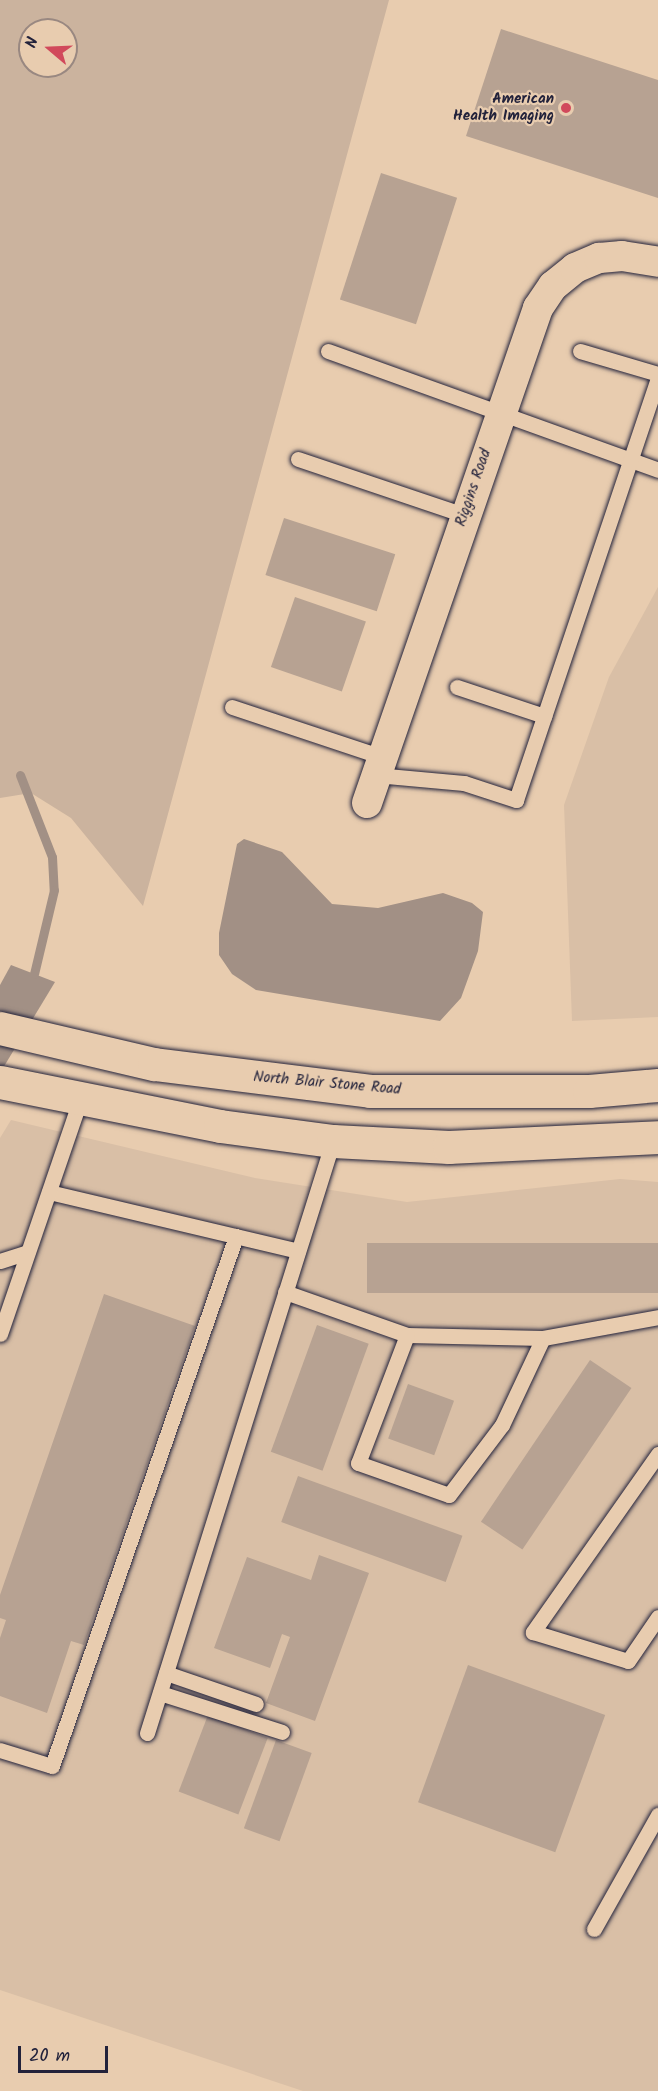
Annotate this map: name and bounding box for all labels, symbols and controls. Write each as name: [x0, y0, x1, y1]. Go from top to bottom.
north arrow: [18, 18, 78, 78]
text: N: [19, 34, 46, 51]
place label: American Health Imaging: [453, 90, 554, 125]
marker: American Health Imaging: [559, 101, 573, 115]
street label: Riggins Road: [452, 447, 496, 529]
street label: North Blair Stone Road: [253, 1069, 401, 1099]
scale bar: [21, 2034, 111, 2072]
text: 20 m: [29, 2042, 70, 2071]

